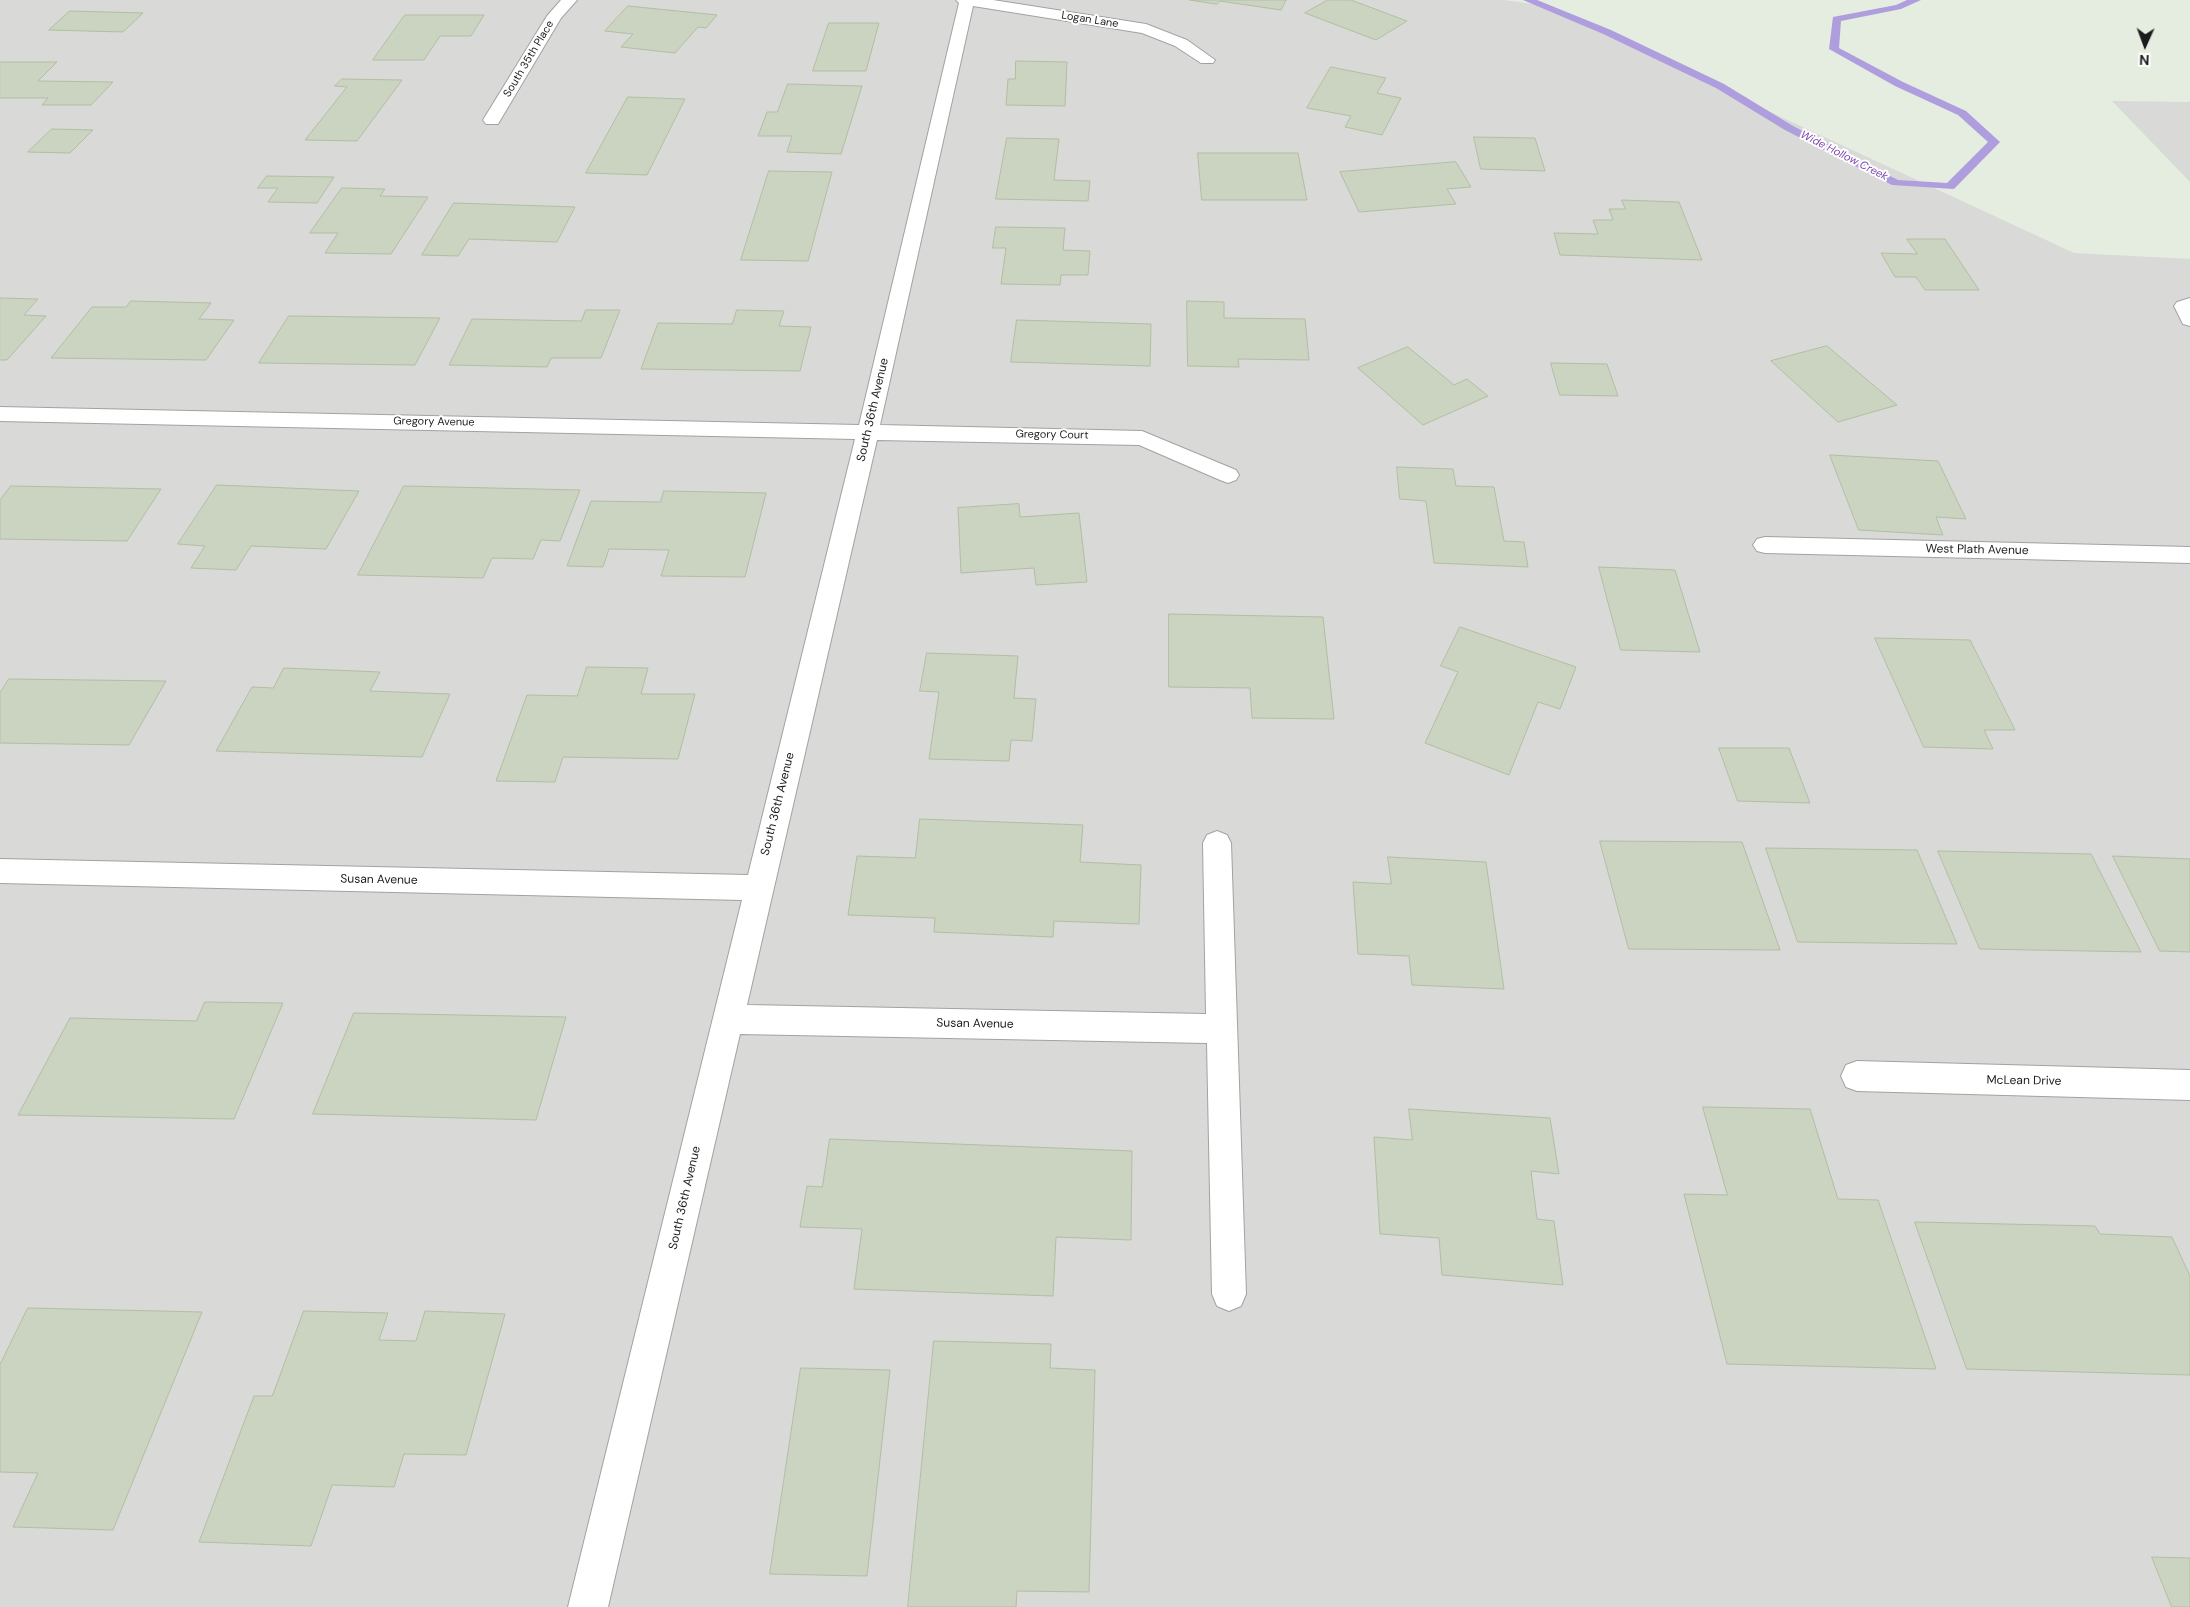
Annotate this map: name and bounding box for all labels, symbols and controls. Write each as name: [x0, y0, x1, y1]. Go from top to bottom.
street label: Logan Lane: [1061, 9, 1119, 31]
street label: South 35th Place: [501, 18, 557, 100]
north arrow: [2120, 20, 2170, 70]
text: N: [2139, 51, 2150, 69]
water label: Wide Hollow Creek: [1798, 128, 1890, 184]
street label: South 36th Avenue: [854, 357, 892, 463]
street label: Gregory Avenue: [393, 415, 475, 429]
street label: Gregory Court: [1015, 428, 1089, 442]
street label: West Plath Avenue: [1925, 542, 2029, 558]
street label: South 36th Avenue: [758, 751, 798, 857]
street label: Susan Avenue: [340, 872, 418, 888]
street label: Susan Avenue: [936, 1016, 1014, 1032]
street label: McLean Drive: [1986, 1073, 2062, 1089]
street label: South 36th Avenue: [666, 1145, 704, 1251]

